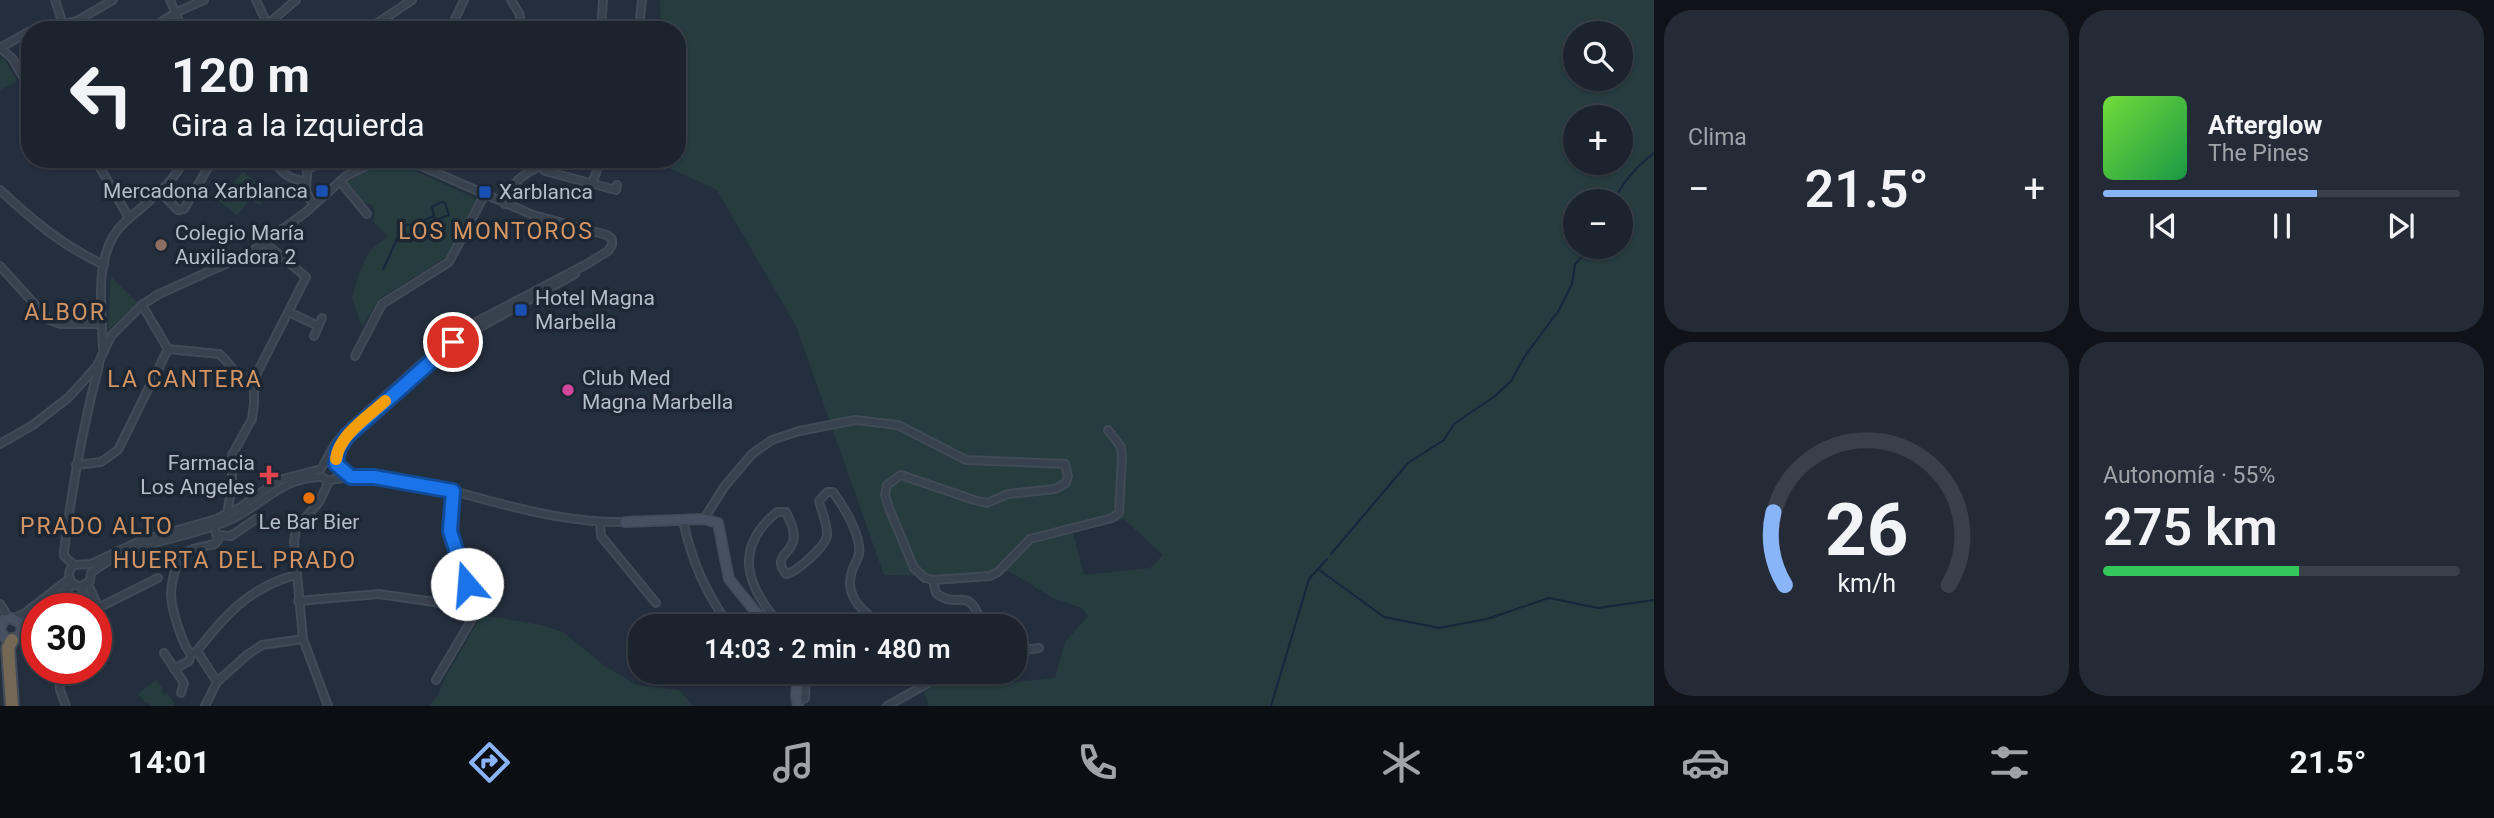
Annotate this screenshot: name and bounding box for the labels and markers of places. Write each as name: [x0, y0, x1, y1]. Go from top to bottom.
place label: Mercadona Xarblanca: [103, 179, 308, 203]
place label: Xarblanca: [499, 180, 593, 204]
marker: Mercadona Xarblanca: [314, 183, 330, 199]
marker: Xarblanca: [477, 184, 493, 200]
place label: Colegio María Auxiliadora 2: [175, 221, 304, 269]
marker: Colegio María Auxiliadora 2: [153, 237, 169, 253]
place label: Hotel Magna Marbella: [535, 286, 655, 334]
marker: Hotel Magna Marbella: [513, 302, 529, 318]
pin: [423, 312, 483, 372]
place label: Club Med Magna Marbella: [582, 366, 733, 414]
marker: Club Med Magna Marbella: [560, 382, 576, 398]
place label: Farmacia Los Angeles: [140, 451, 255, 499]
marker: Farmacia Los Angeles: [261, 467, 277, 483]
marker: Le Bar Bier: [301, 490, 317, 506]
place label: Le Bar Bier: [259, 510, 359, 534]

